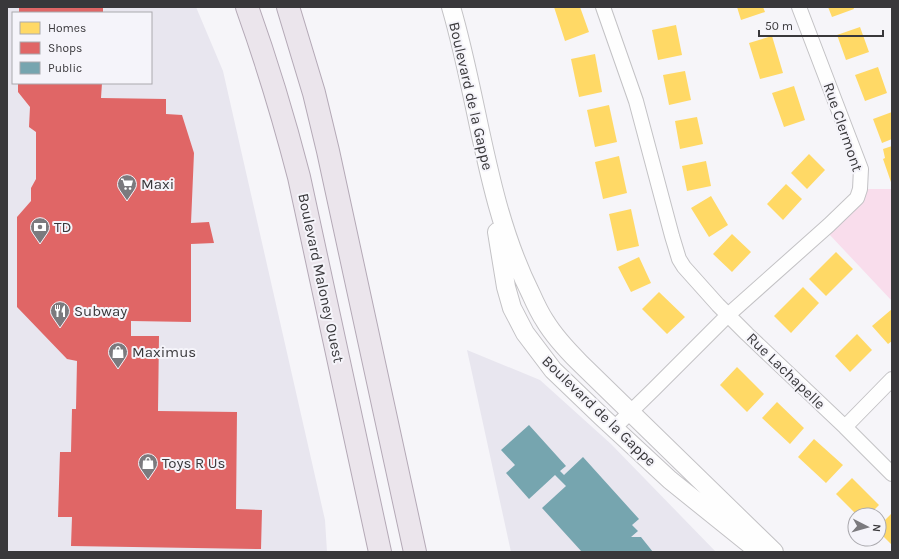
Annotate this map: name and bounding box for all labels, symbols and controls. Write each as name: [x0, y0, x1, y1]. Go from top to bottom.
legend: [12, 12, 152, 84]
scale bar: [759, 12, 883, 38]
text: 50 m: [765, 19, 793, 33]
street label: Boulevard de la Gappe: [445, 20, 497, 172]
text: Homes: [48, 21, 86, 35]
text: Shops: [48, 41, 82, 55]
text: Public: [48, 61, 82, 75]
street label: Rue Clermont: [819, 80, 867, 174]
supermarket icon: Maxi: [116, 173, 138, 201]
place label: Maxi: [141, 175, 174, 193]
street label: Boulevard Maloney Ouest: [294, 192, 348, 365]
bank icon: TD: [29, 216, 51, 244]
place label: TD: [54, 218, 71, 236]
restaurant icon: Subway: [49, 300, 71, 328]
place label: Subway: [74, 302, 127, 320]
street label: Rue Lachapelle: [743, 329, 829, 413]
shop icon: Maximus: [107, 341, 129, 369]
place label: Maximus: [132, 343, 196, 361]
street label: Boulevard de la Gappe: [538, 352, 660, 470]
shop icon: Toys R Us: [137, 452, 159, 480]
place label: Toys R Us: [162, 454, 225, 472]
north arrow: [847, 507, 887, 547]
text: N: [870, 523, 883, 533]

